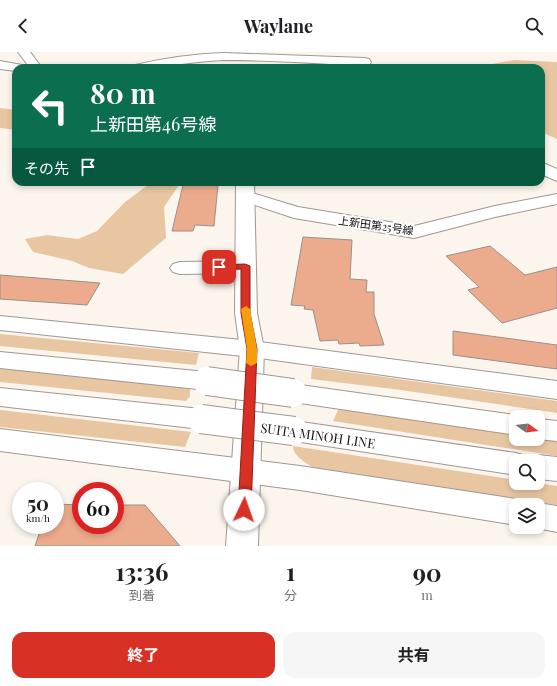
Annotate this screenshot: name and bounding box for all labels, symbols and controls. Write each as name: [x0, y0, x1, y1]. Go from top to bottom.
text: Waylane: [244, 14, 313, 38]
icon: back: [12, 15, 34, 37]
icon: search: [523, 15, 545, 37]
text: 80 m: [90, 74, 156, 111]
icon: left: [24, 80, 76, 132]
text: 上新田第46号線: [90, 112, 216, 136]
icon: arrive: [77, 156, 99, 178]
text: その先: [24, 158, 69, 178]
street label: 上新田第25号線: [337, 212, 415, 238]
pin: [202, 250, 236, 284]
icon: arrive: [208, 256, 230, 278]
north arrow: [509, 410, 545, 446]
map controls: [509, 410, 545, 534]
street label: SUITA MINOH LINE: [259, 419, 377, 451]
button: search: [509, 454, 545, 490]
speed limit sign: 60: [72, 482, 124, 534]
text: 50: [27, 489, 49, 516]
position arrow: [223, 489, 265, 531]
button: layers: [509, 498, 545, 534]
text: km/h: [26, 511, 50, 525]
text: 13:36: [116, 555, 168, 587]
text: 1: [286, 555, 295, 587]
text: 90: [413, 556, 441, 588]
text: 到着: [129, 586, 155, 603]
text: 分: [284, 586, 297, 603]
text: m: [421, 586, 433, 603]
button: 終了: [12, 632, 275, 678]
button: 共有: [283, 632, 545, 678]

